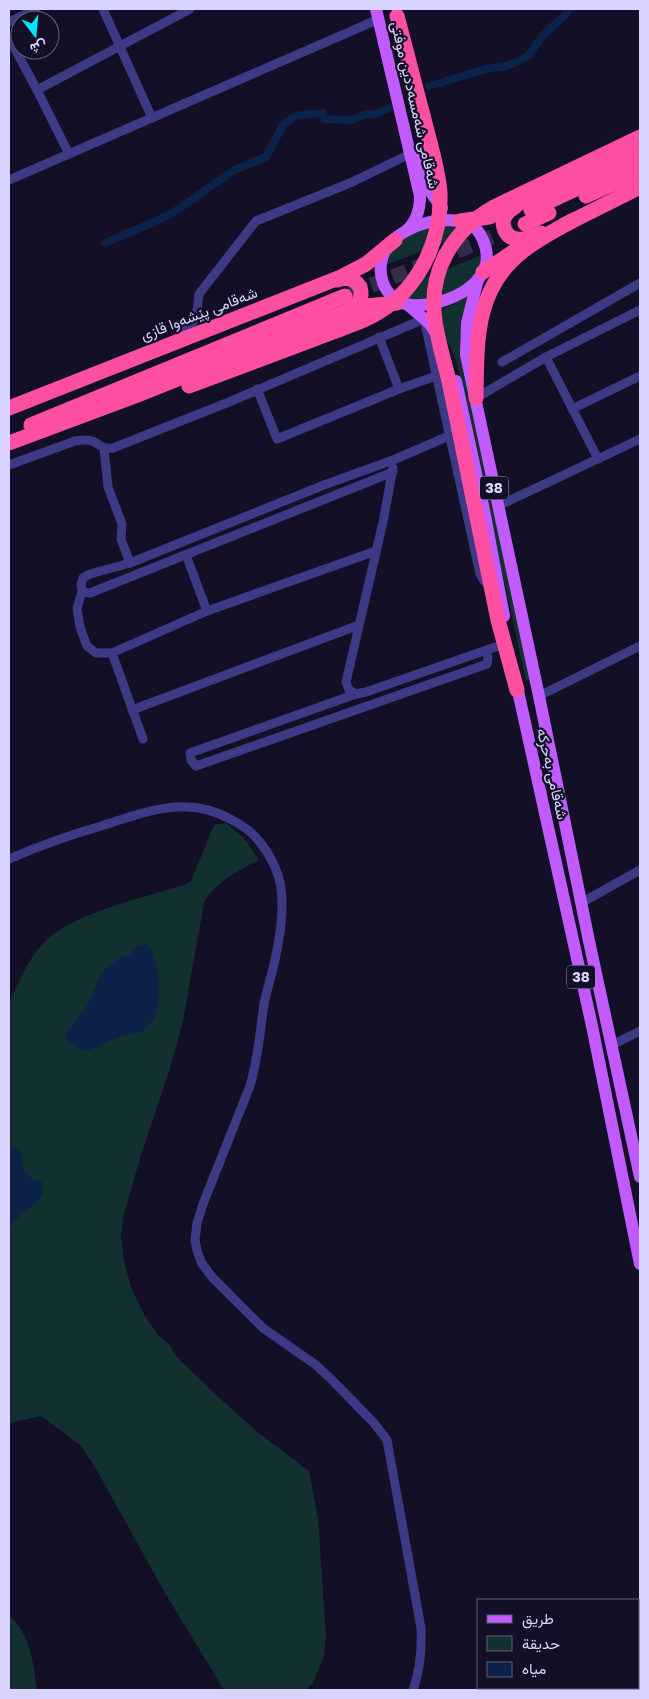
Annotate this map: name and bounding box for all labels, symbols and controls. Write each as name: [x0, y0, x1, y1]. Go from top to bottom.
north arrow: [10, 10, 60, 60]
street label: شەقامی شەمسەددین موفتی: [386, 19, 444, 191]
text: ش: [28, 37, 49, 59]
street label: شەقامی پێشەوا قازی: [138, 282, 260, 345]
road number: 38: [480, 476, 508, 499]
street label: شەقامی بەحرکە: [532, 726, 572, 822]
road number: 38: [567, 966, 595, 989]
legend: [477, 1599, 639, 1689]
text: طريق: [522, 1609, 554, 1629]
text: حديقة: [522, 1634, 560, 1653]
text: مياه: [522, 1659, 546, 1678]

